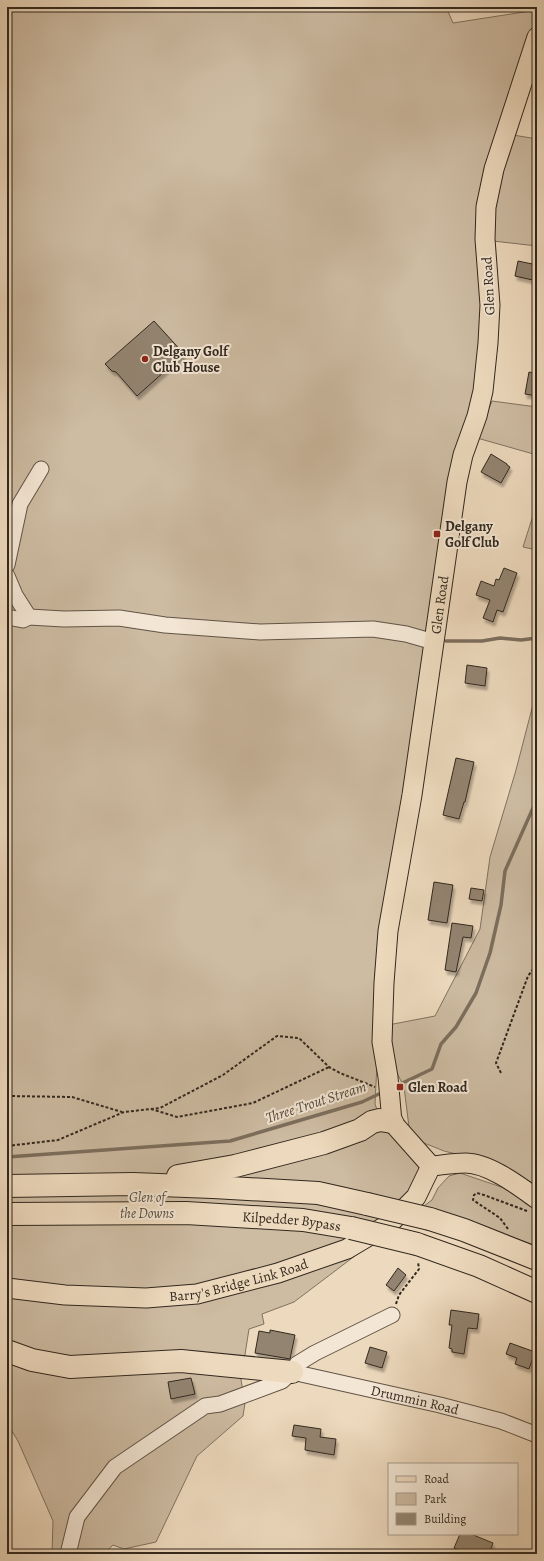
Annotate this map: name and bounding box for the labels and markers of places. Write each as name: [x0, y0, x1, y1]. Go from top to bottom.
place label: Delgany Golf Club House: [153, 342, 230, 377]
marker: Delgany Golf Club House: [140, 354, 150, 364]
place label: Delgany Golf Club: [445, 517, 499, 552]
marker: Delgany Golf Club: [432, 529, 442, 539]
place label: Glen Road: [408, 1078, 468, 1097]
marker: Glen Road: [395, 1082, 405, 1092]

